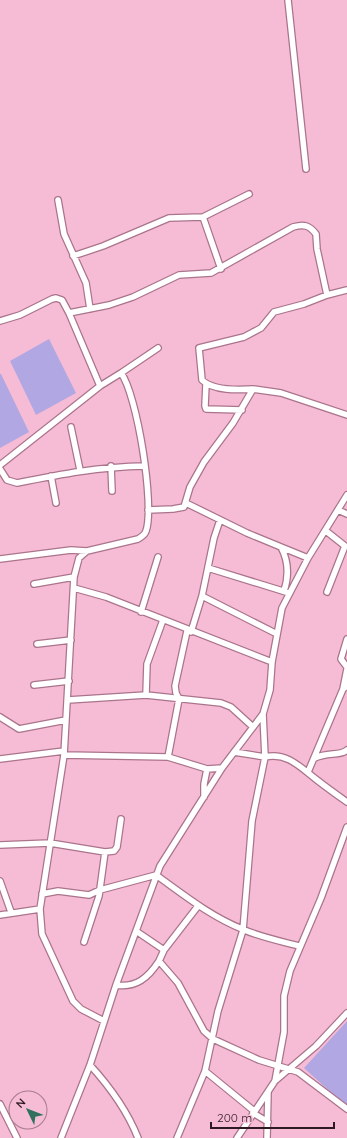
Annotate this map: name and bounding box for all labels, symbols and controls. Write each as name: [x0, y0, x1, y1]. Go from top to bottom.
north arrow: [8, 1090, 48, 1130]
text: N: [13, 1095, 29, 1111]
scale bar: [211, 1104, 334, 1130]
text: 200 m: [217, 1110, 252, 1125]

